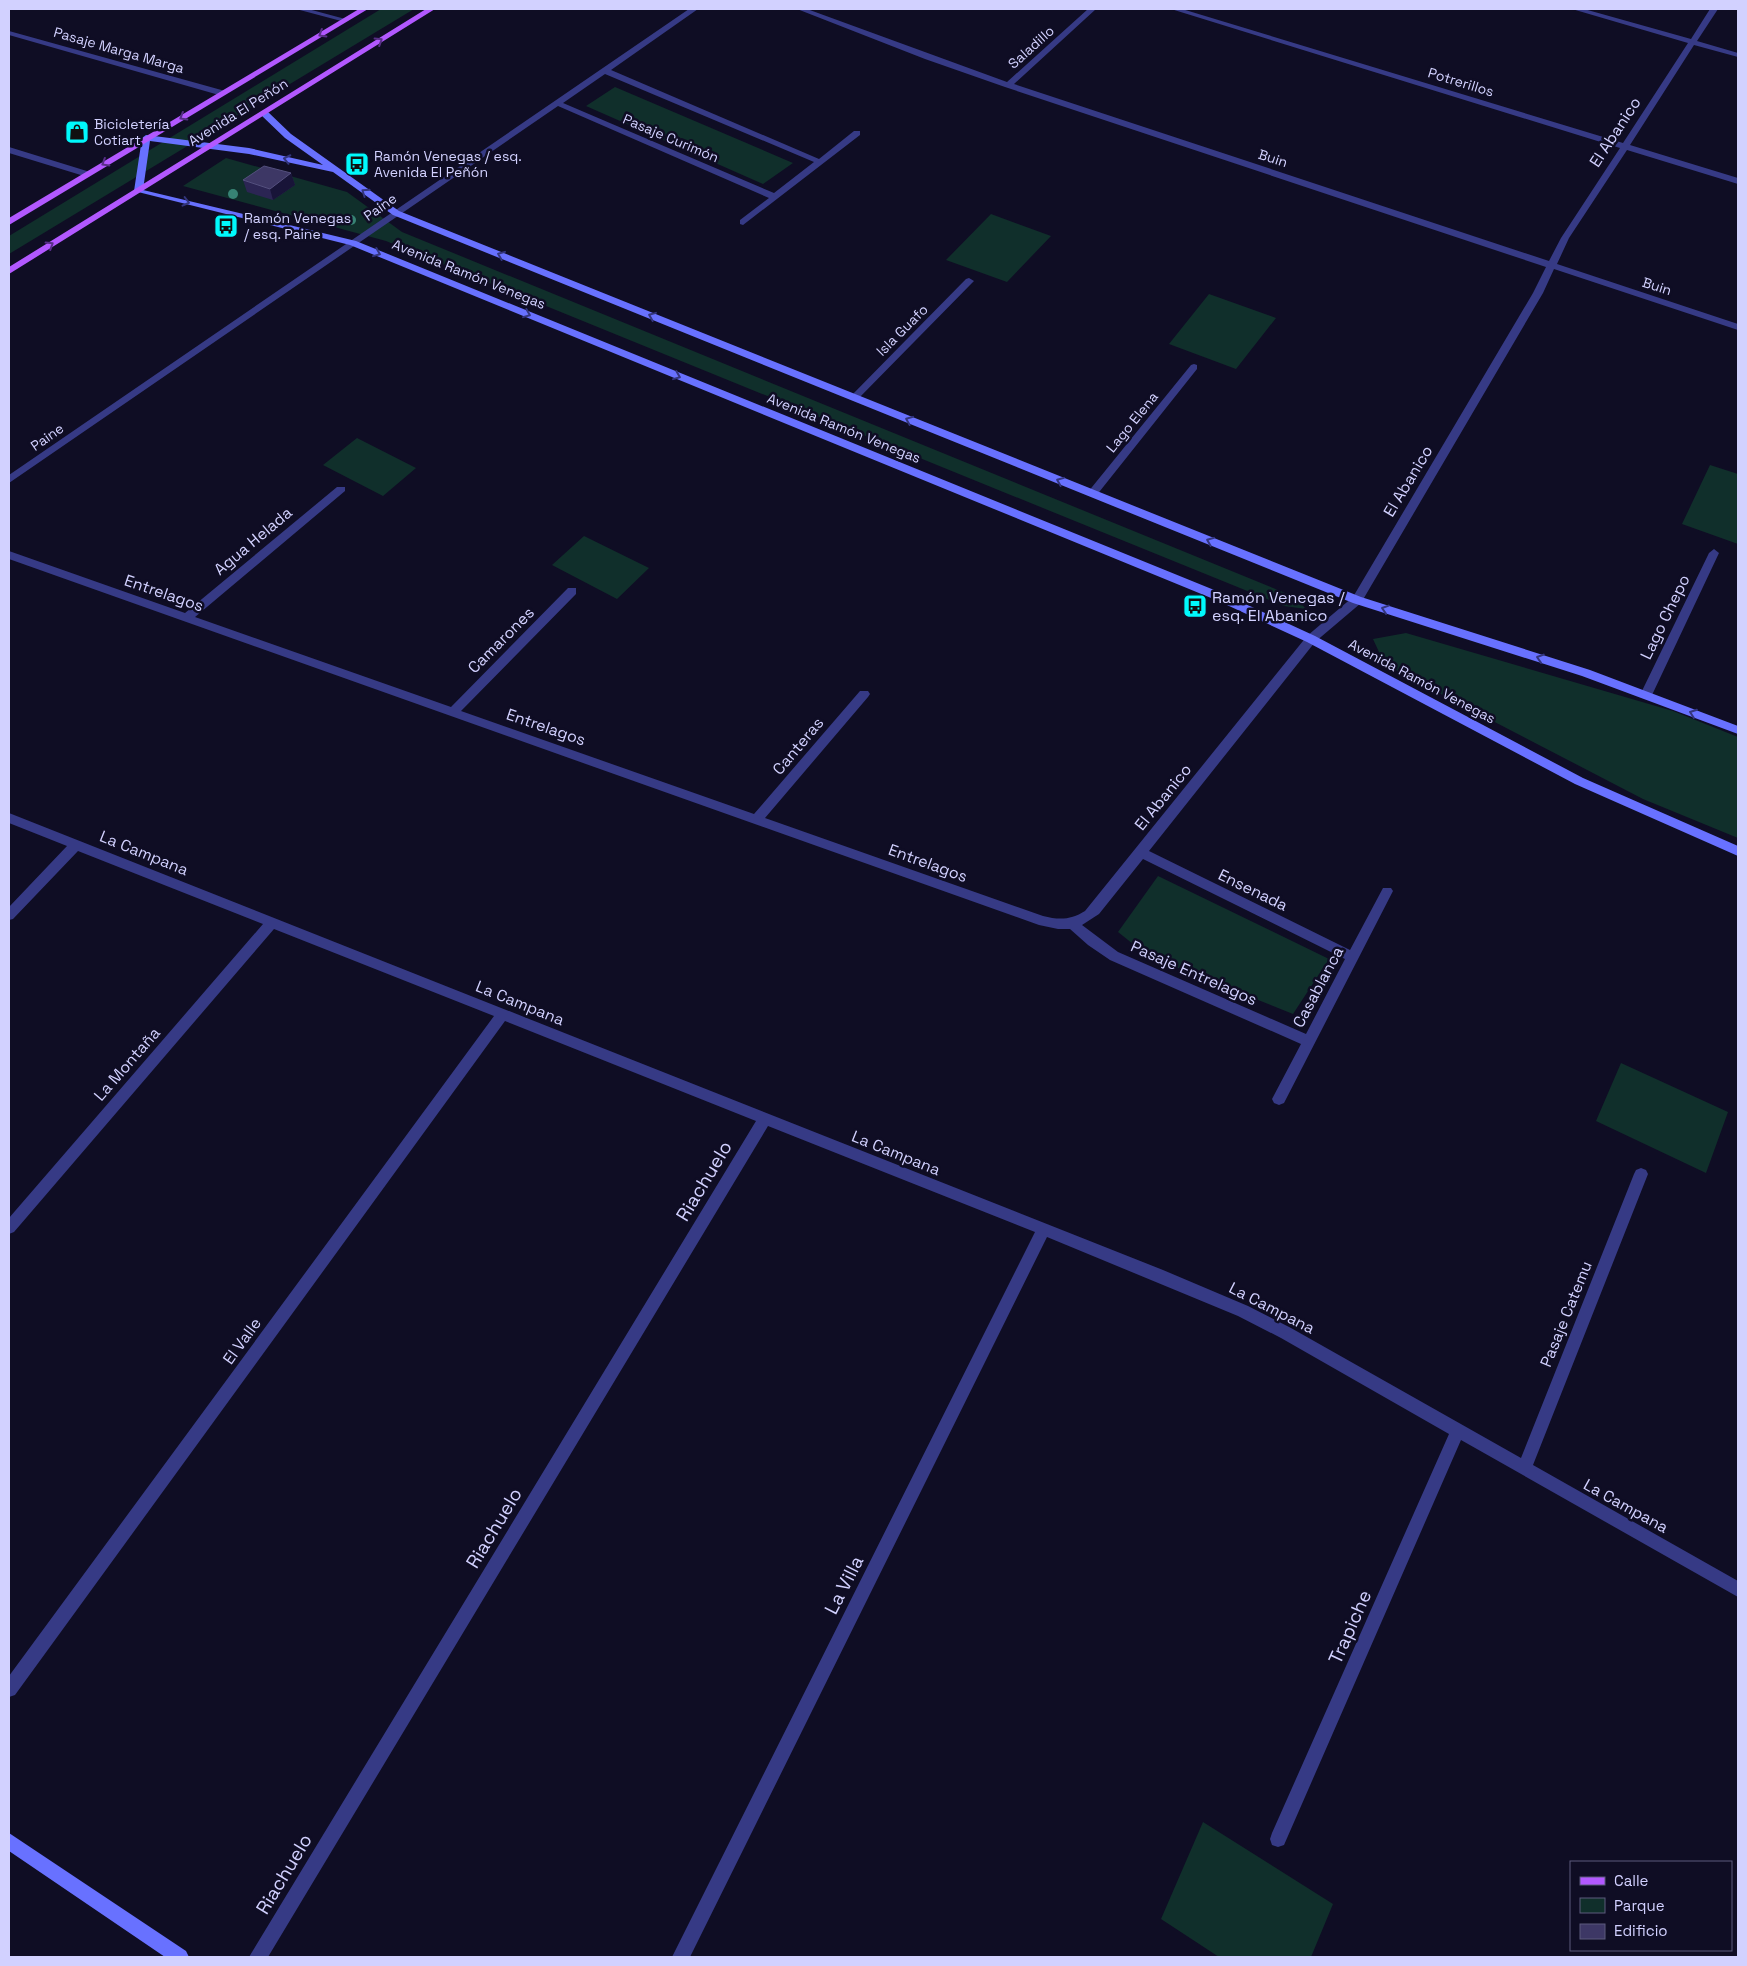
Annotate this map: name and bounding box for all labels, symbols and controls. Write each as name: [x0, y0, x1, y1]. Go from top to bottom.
street label: Saladillo: [1004, 22, 1058, 72]
street label: Pasaje Marga Marga: [52, 23, 186, 77]
one-way arrow: [319, 27, 328, 37]
one-way arrow: [374, 38, 383, 47]
street label: Potrerillos: [1426, 63, 1496, 101]
street label: Avenida El Peñón: [185, 74, 291, 150]
street label: El Abanico: [1585, 93, 1645, 171]
one-way arrow: [179, 110, 188, 120]
street label: Pasaje Curimón: [620, 110, 722, 166]
place label: Bicicletería Cotiart: [94, 115, 170, 149]
shop icon: Bicicletería Cotiart: [64, 119, 90, 145]
street label: Buin: [1256, 145, 1290, 171]
place label: Ramón Venegas / esq. Avenida El Peñón: [374, 147, 522, 181]
bus stop icon: Ramón Venegas / esq. Avenida El Peñón: [344, 151, 370, 177]
one-way arrow: [283, 154, 291, 165]
one-way arrow: [101, 157, 110, 167]
one-way arrow: [362, 188, 371, 198]
street label: Paine: [360, 189, 400, 225]
one-way arrow: [181, 196, 190, 207]
place label: Ramón Venegas / esq. Paine: [244, 209, 351, 243]
bus stop icon: Ramón Venegas / esq. Paine: [213, 213, 239, 239]
street label: Avenida Ramón Venegas: [390, 235, 548, 313]
one-way arrow: [45, 242, 54, 252]
one-way arrow: [372, 247, 380, 257]
one-way arrow: [497, 251, 506, 262]
street label: Buin: [1640, 273, 1674, 299]
street label: Isla Guafo: [872, 300, 932, 360]
one-way arrow: [522, 308, 531, 319]
one-way arrow: [648, 312, 656, 322]
one-way arrow: [673, 370, 681, 380]
street label: Lago Elena: [1102, 388, 1162, 456]
street label: Avenida Ramón Venegas: [765, 389, 923, 467]
one-way arrow: [905, 416, 914, 426]
street label: Paine: [27, 419, 67, 455]
street label: El Abanico: [1379, 441, 1437, 521]
one-way arrow: [1056, 477, 1065, 487]
street label: Agua Helada: [210, 502, 296, 580]
one-way arrow: [1207, 537, 1215, 547]
street label: Entrelagos: [121, 570, 207, 616]
street label: Lago Chepo: [1635, 571, 1695, 663]
place label: Ramón Venegas / esq. El Abanico: [1212, 587, 1345, 626]
bus stop icon: Ramón Venegas / esq. El Abanico: [1182, 593, 1208, 619]
street label: Camarones: [463, 602, 539, 678]
one-way arrow: [1381, 604, 1389, 614]
street label: Avenida Ramón Venegas: [1345, 635, 1499, 727]
one-way arrow: [1536, 654, 1544, 664]
street label: Entrelagos: [503, 704, 589, 750]
one-way arrow: [1689, 709, 1697, 719]
street label: Canteras: [768, 713, 828, 779]
street label: El Abanico: [1130, 759, 1196, 835]
street label: La Campana: [97, 826, 191, 880]
street label: Entrelagos: [886, 839, 970, 887]
street label: Ensenada: [1215, 864, 1291, 916]
street label: Pasaje Entrelagos: [1127, 936, 1261, 1010]
street label: Casablanca: [1288, 943, 1348, 1031]
street label: La Campana: [473, 976, 567, 1030]
street label: La Montaña: [89, 1023, 165, 1105]
street label: La Campana: [849, 1126, 943, 1180]
street label: Riachuelo: [670, 1136, 738, 1226]
street label: Pasaje Catemu: [1535, 1258, 1597, 1370]
street label: La Campana: [1225, 1277, 1319, 1339]
street label: El Valle: [218, 1314, 266, 1368]
street label: La Campana: [1580, 1474, 1672, 1538]
street label: Riachuelo: [460, 1483, 528, 1573]
street label: La Villa: [819, 1551, 869, 1619]
street label: Trapiche: [1323, 1586, 1377, 1668]
street label: Riachuelo: [250, 1829, 318, 1919]
legend: [1570, 1861, 1732, 1951]
text: Calle: [1614, 1871, 1649, 1890]
text: Parque: [1614, 1896, 1665, 1915]
text: Edificio: [1614, 1921, 1668, 1940]

